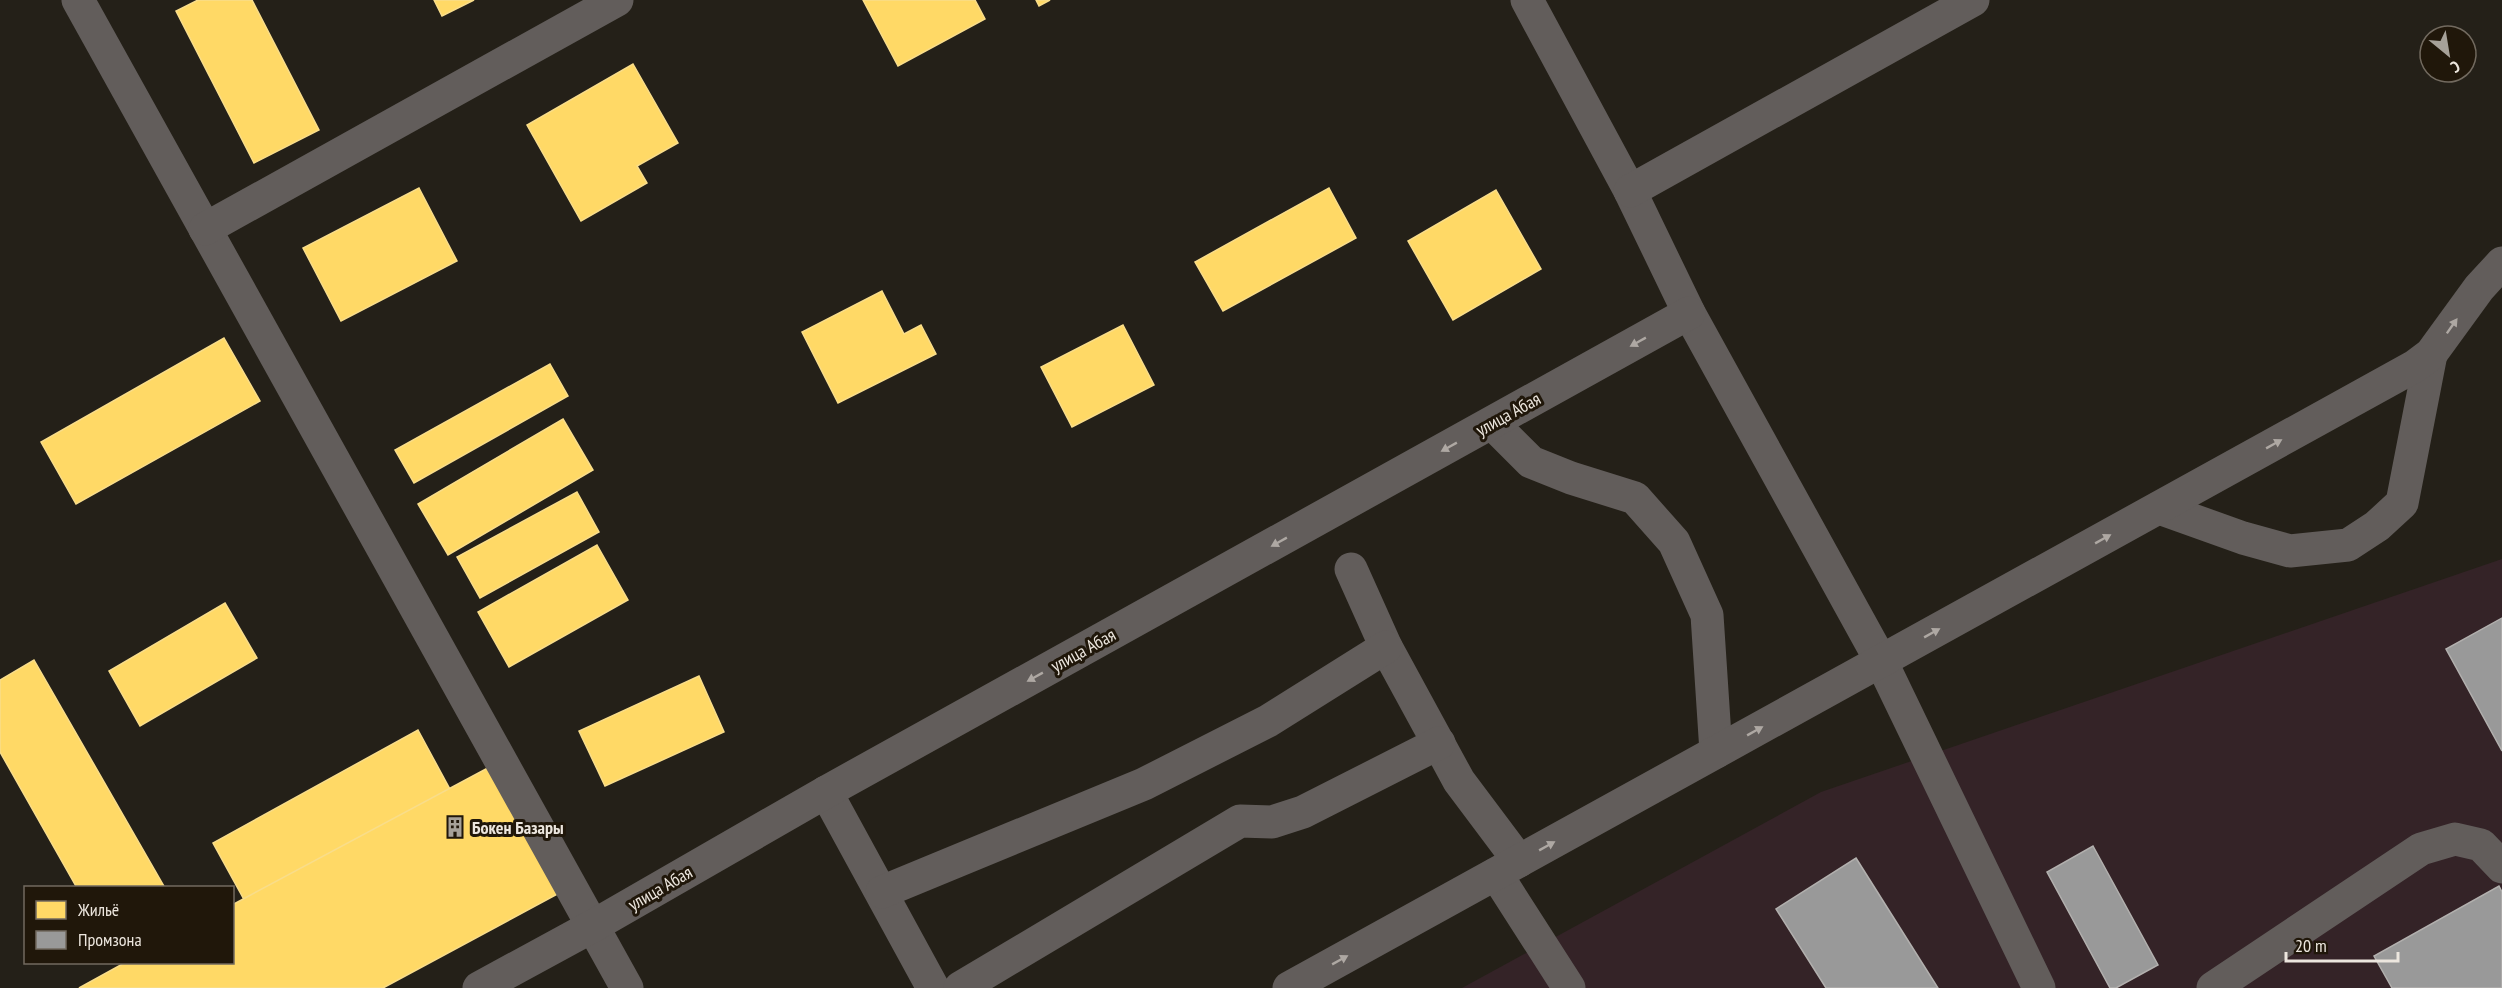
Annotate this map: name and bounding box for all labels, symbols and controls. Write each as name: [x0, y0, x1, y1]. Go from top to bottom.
north arrow: [2418, 24, 2478, 84]
text: С: [2447, 57, 2464, 78]
one-way arrow: [2446, 319, 2458, 335]
one-way arrow: [1629, 337, 1646, 347]
street label: улица Абая: [1471, 387, 1545, 441]
one-way arrow: [2265, 439, 2282, 449]
one-way arrow: [1441, 442, 1457, 453]
one-way arrow: [2095, 534, 2112, 544]
one-way arrow: [1270, 537, 1287, 547]
street label: улица Абая: [1046, 623, 1120, 677]
one-way arrow: [1924, 628, 1941, 638]
one-way arrow: [1026, 672, 1043, 682]
one-way arrow: [1747, 726, 1764, 736]
building icon: Бокен Базары: [443, 815, 467, 839]
place label: Бокен Базары: [472, 816, 564, 839]
one-way arrow: [1539, 841, 1556, 851]
street label: улица Абая: [624, 860, 696, 916]
legend: [24, 886, 234, 964]
text: Жильё: [77, 898, 119, 921]
scale bar: [2286, 925, 2398, 963]
text: Промзона: [78, 928, 142, 951]
text: 20 m: [2295, 934, 2327, 957]
one-way arrow: [1332, 955, 1349, 965]

